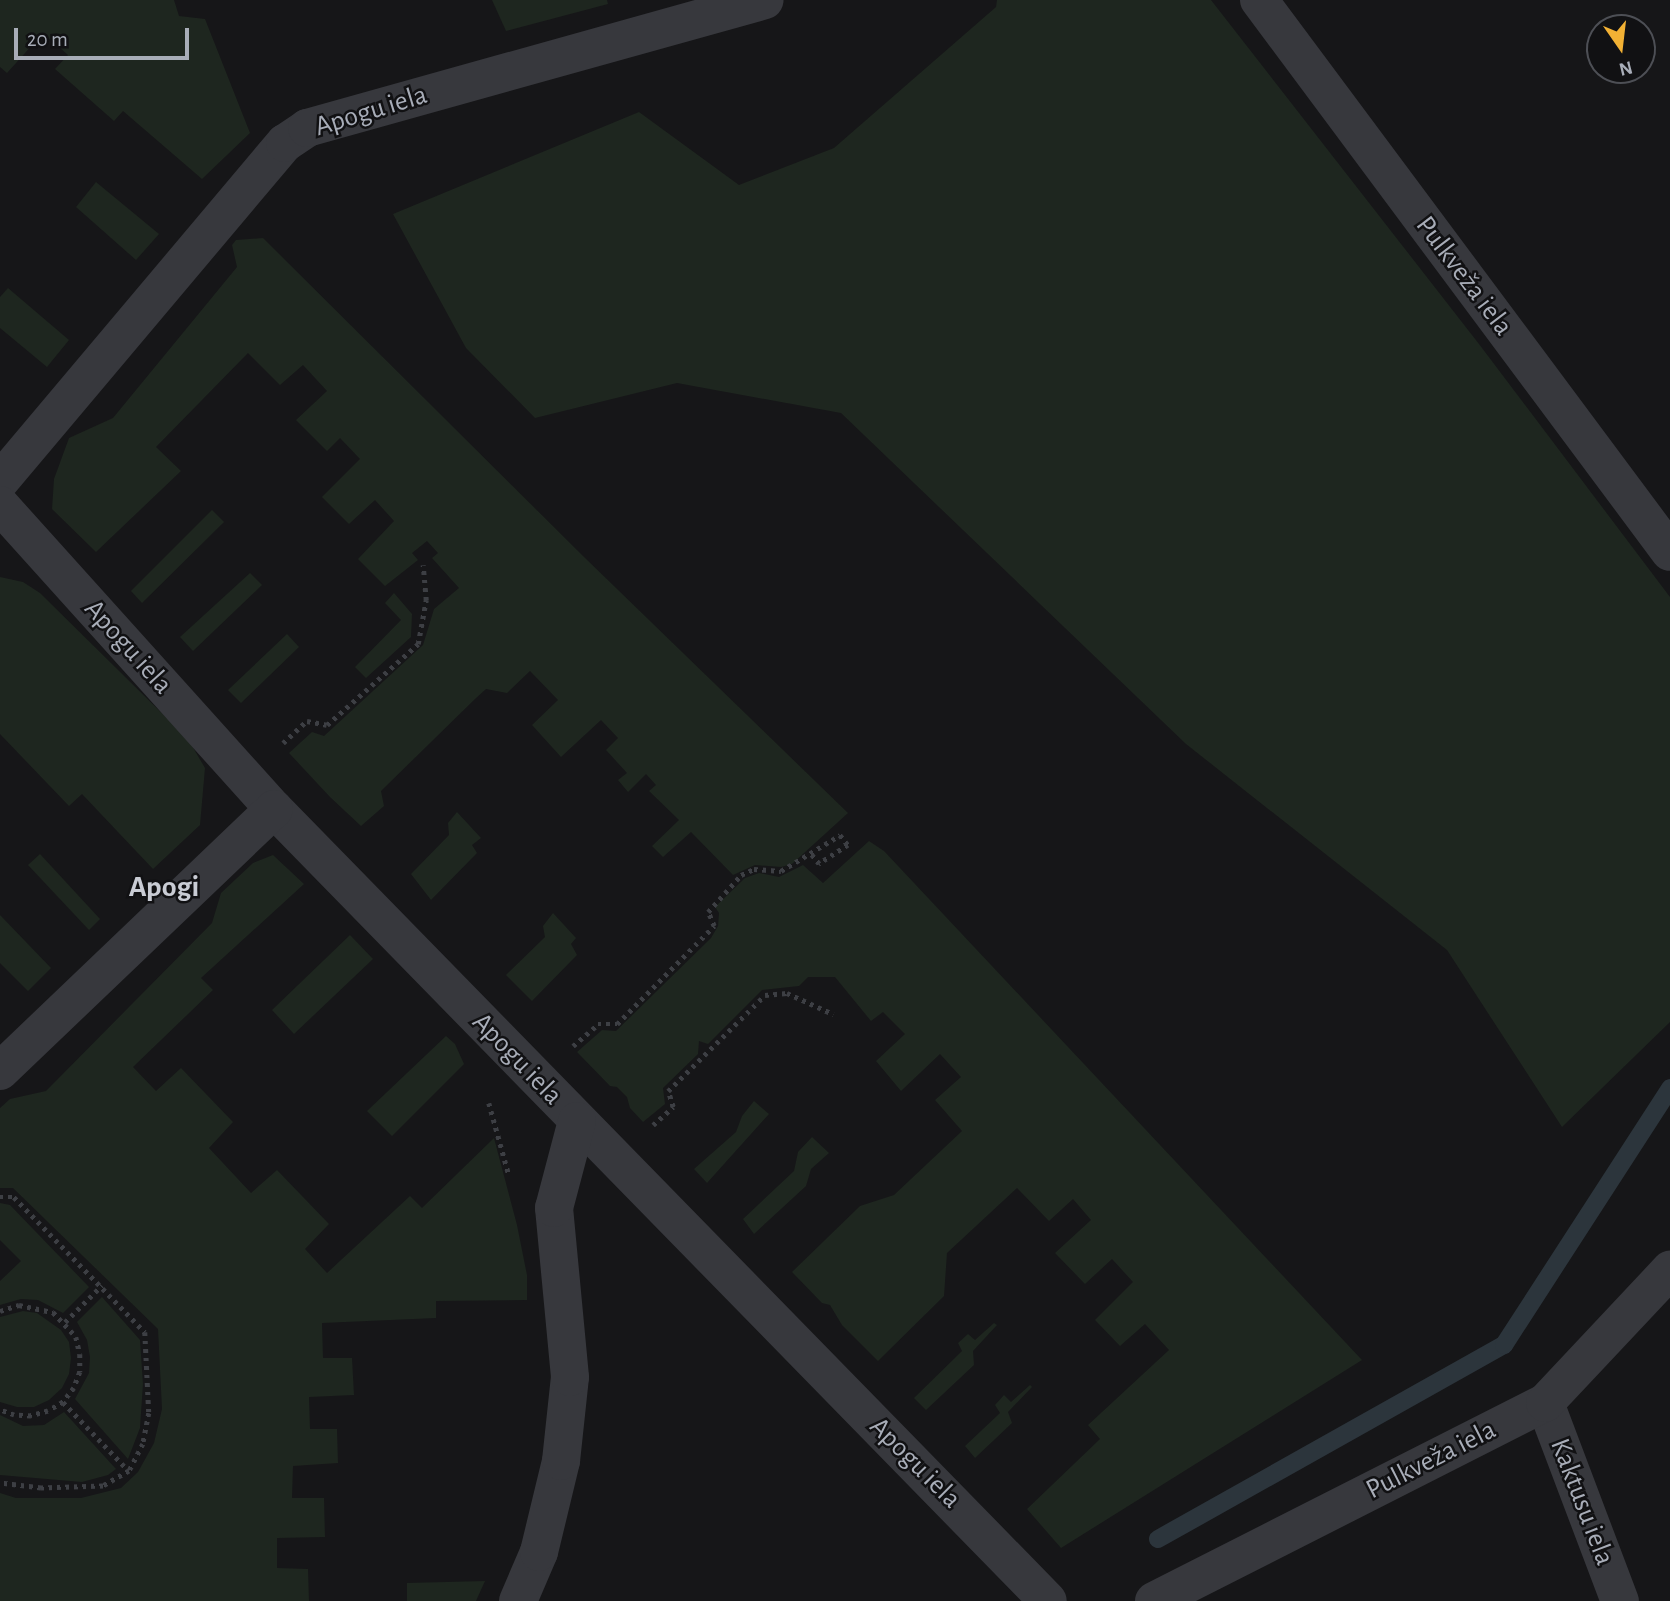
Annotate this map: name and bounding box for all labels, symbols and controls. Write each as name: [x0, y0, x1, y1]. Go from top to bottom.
scale bar: [18, 14, 192, 58]
north arrow: [1586, 14, 1656, 84]
text: 20 m: [27, 29, 68, 50]
text: N: [1617, 57, 1634, 79]
street label: Apogu iela: [311, 78, 431, 144]
street label: Pulkveža iela: [1408, 210, 1520, 342]
street label: Apogu iela: [77, 593, 179, 701]
district label: Apogi: [129, 869, 199, 905]
street label: Apogu iela: [465, 1006, 569, 1112]
street label: Apogu iela: [862, 1410, 968, 1516]
street label: Pulkveža iela: [1361, 1413, 1501, 1507]
street label: Kaktusu iela: [1543, 1434, 1621, 1570]

